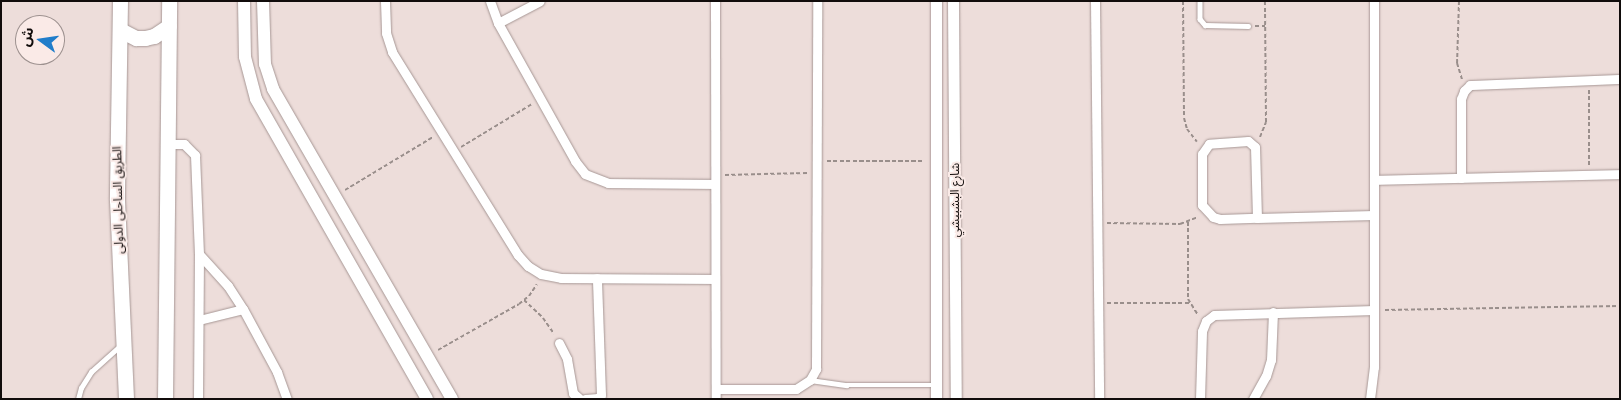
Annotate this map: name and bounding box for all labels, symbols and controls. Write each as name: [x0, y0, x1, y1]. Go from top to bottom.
north arrow: [15, 15, 65, 65]
text: ش: [14, 25, 38, 48]
street label: الطريق الساحلى الدولى: [110, 146, 126, 254]
street label: شارع البشبيشي: [948, 163, 962, 237]

